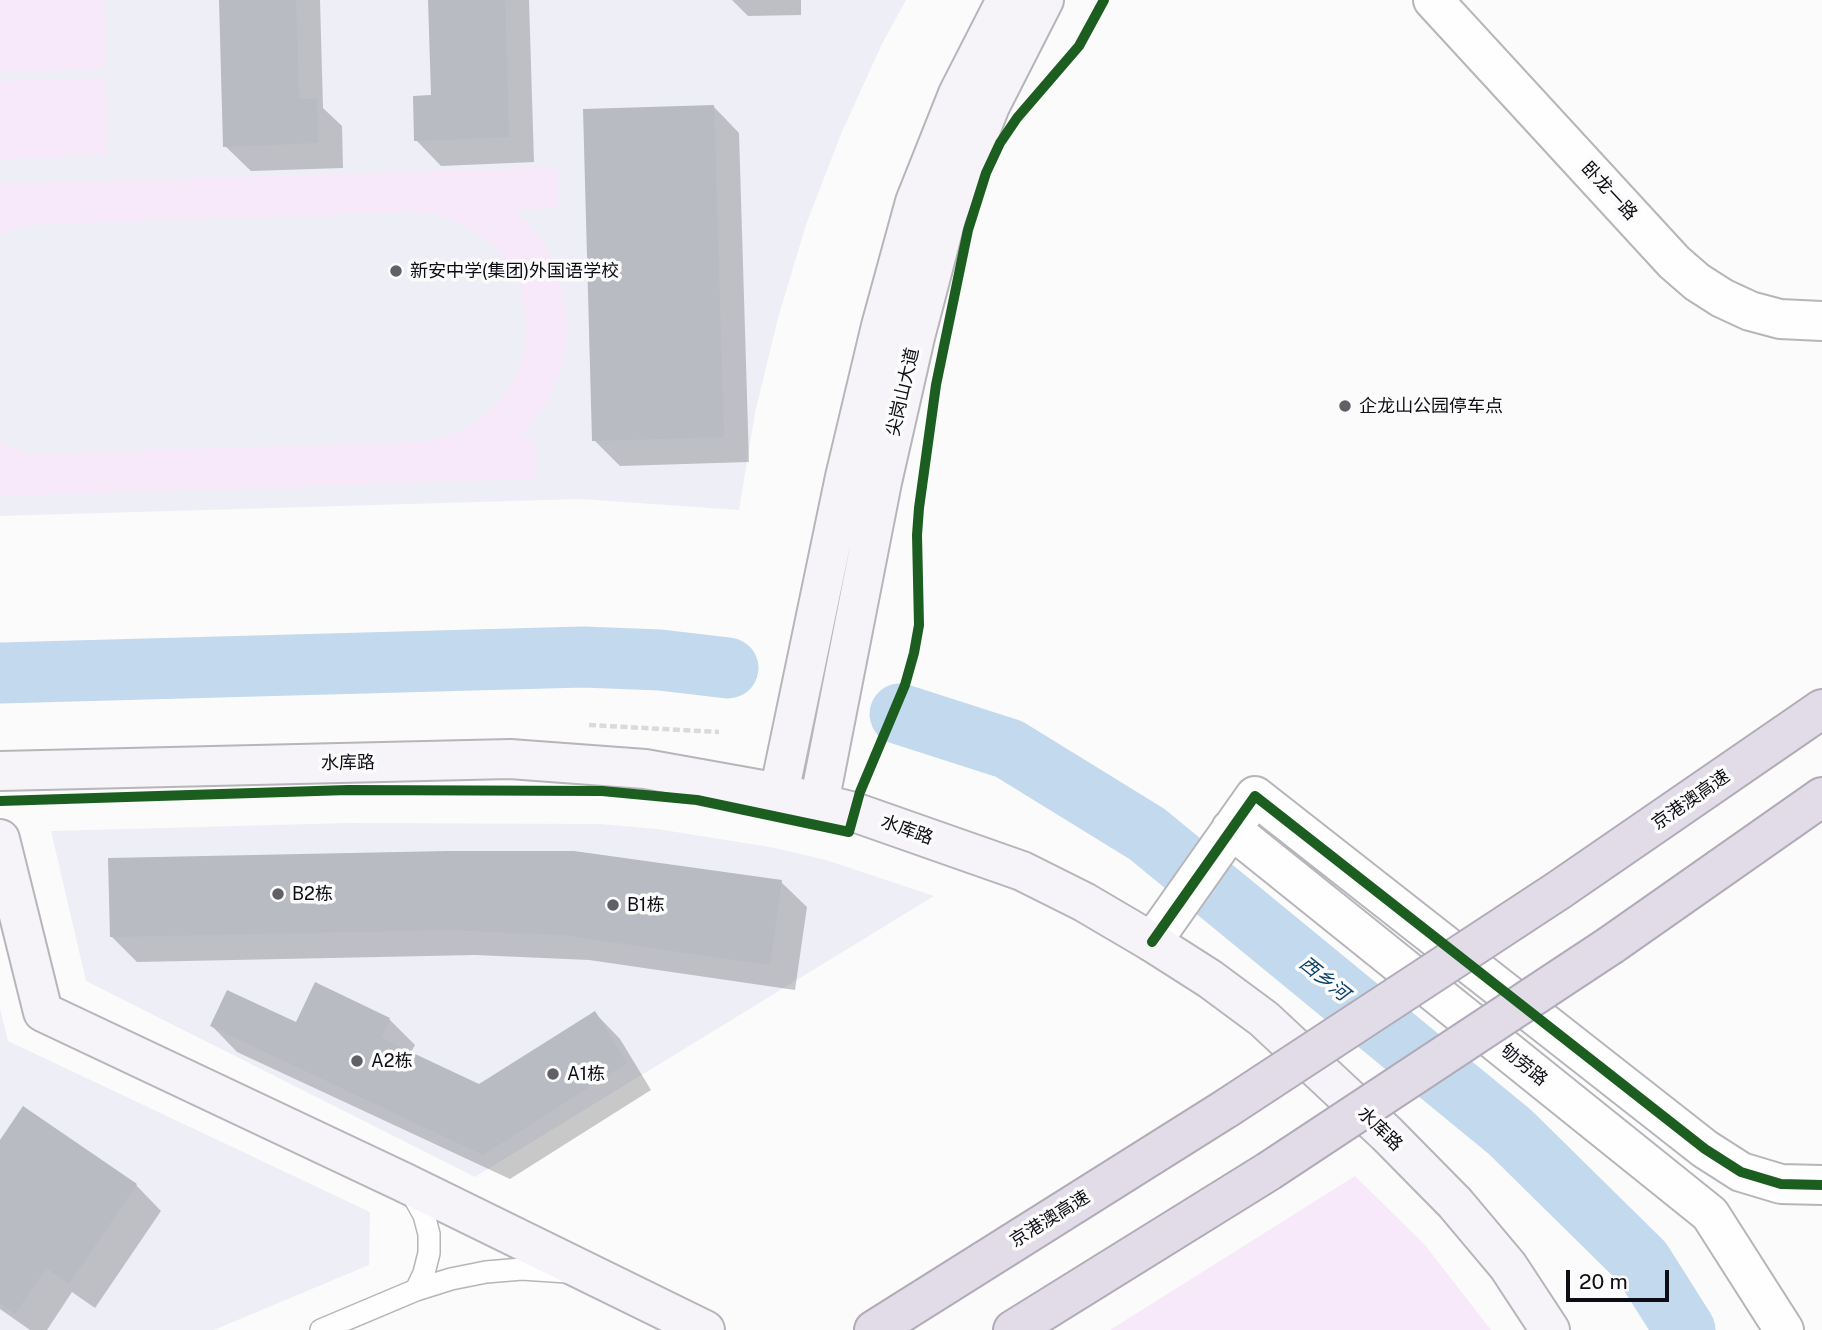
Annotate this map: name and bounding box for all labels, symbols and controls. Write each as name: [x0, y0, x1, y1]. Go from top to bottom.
street label: 卧龙一路: [1577, 157, 1641, 225]
place label: 新安中学(集团)外国语学校: [410, 260, 619, 282]
marker: 新安中学(集团)外国语学校: [388, 263, 404, 279]
street label: 尖岗山大道: [882, 346, 924, 438]
place label: 企龙山公园停车点: [1359, 395, 1503, 417]
marker: 企龙山公园停车点: [1337, 398, 1353, 414]
street label: 水库路: [321, 752, 375, 774]
street label: 京港澳高速: [1648, 765, 1734, 835]
street label: 水库路: [878, 811, 936, 849]
place label: B2栋: [292, 883, 333, 905]
marker: B2栋: [270, 886, 286, 902]
place label: B1栋: [627, 894, 664, 916]
marker: B1栋: [605, 897, 621, 913]
water label: 西乡河: [1295, 952, 1353, 1006]
street label: 劬劳路: [1496, 1040, 1552, 1090]
place label: A2栋: [371, 1050, 413, 1072]
marker: A2栋: [349, 1053, 365, 1069]
place label: A1栋: [567, 1063, 605, 1085]
marker: A1栋: [545, 1066, 561, 1082]
street label: 水库路: [1353, 1102, 1407, 1156]
street label: 京港澳高速: [1006, 1186, 1094, 1252]
scale bar: [1570, 1256, 1673, 1300]
text: 20 m: [1579, 1269, 1628, 1294]

